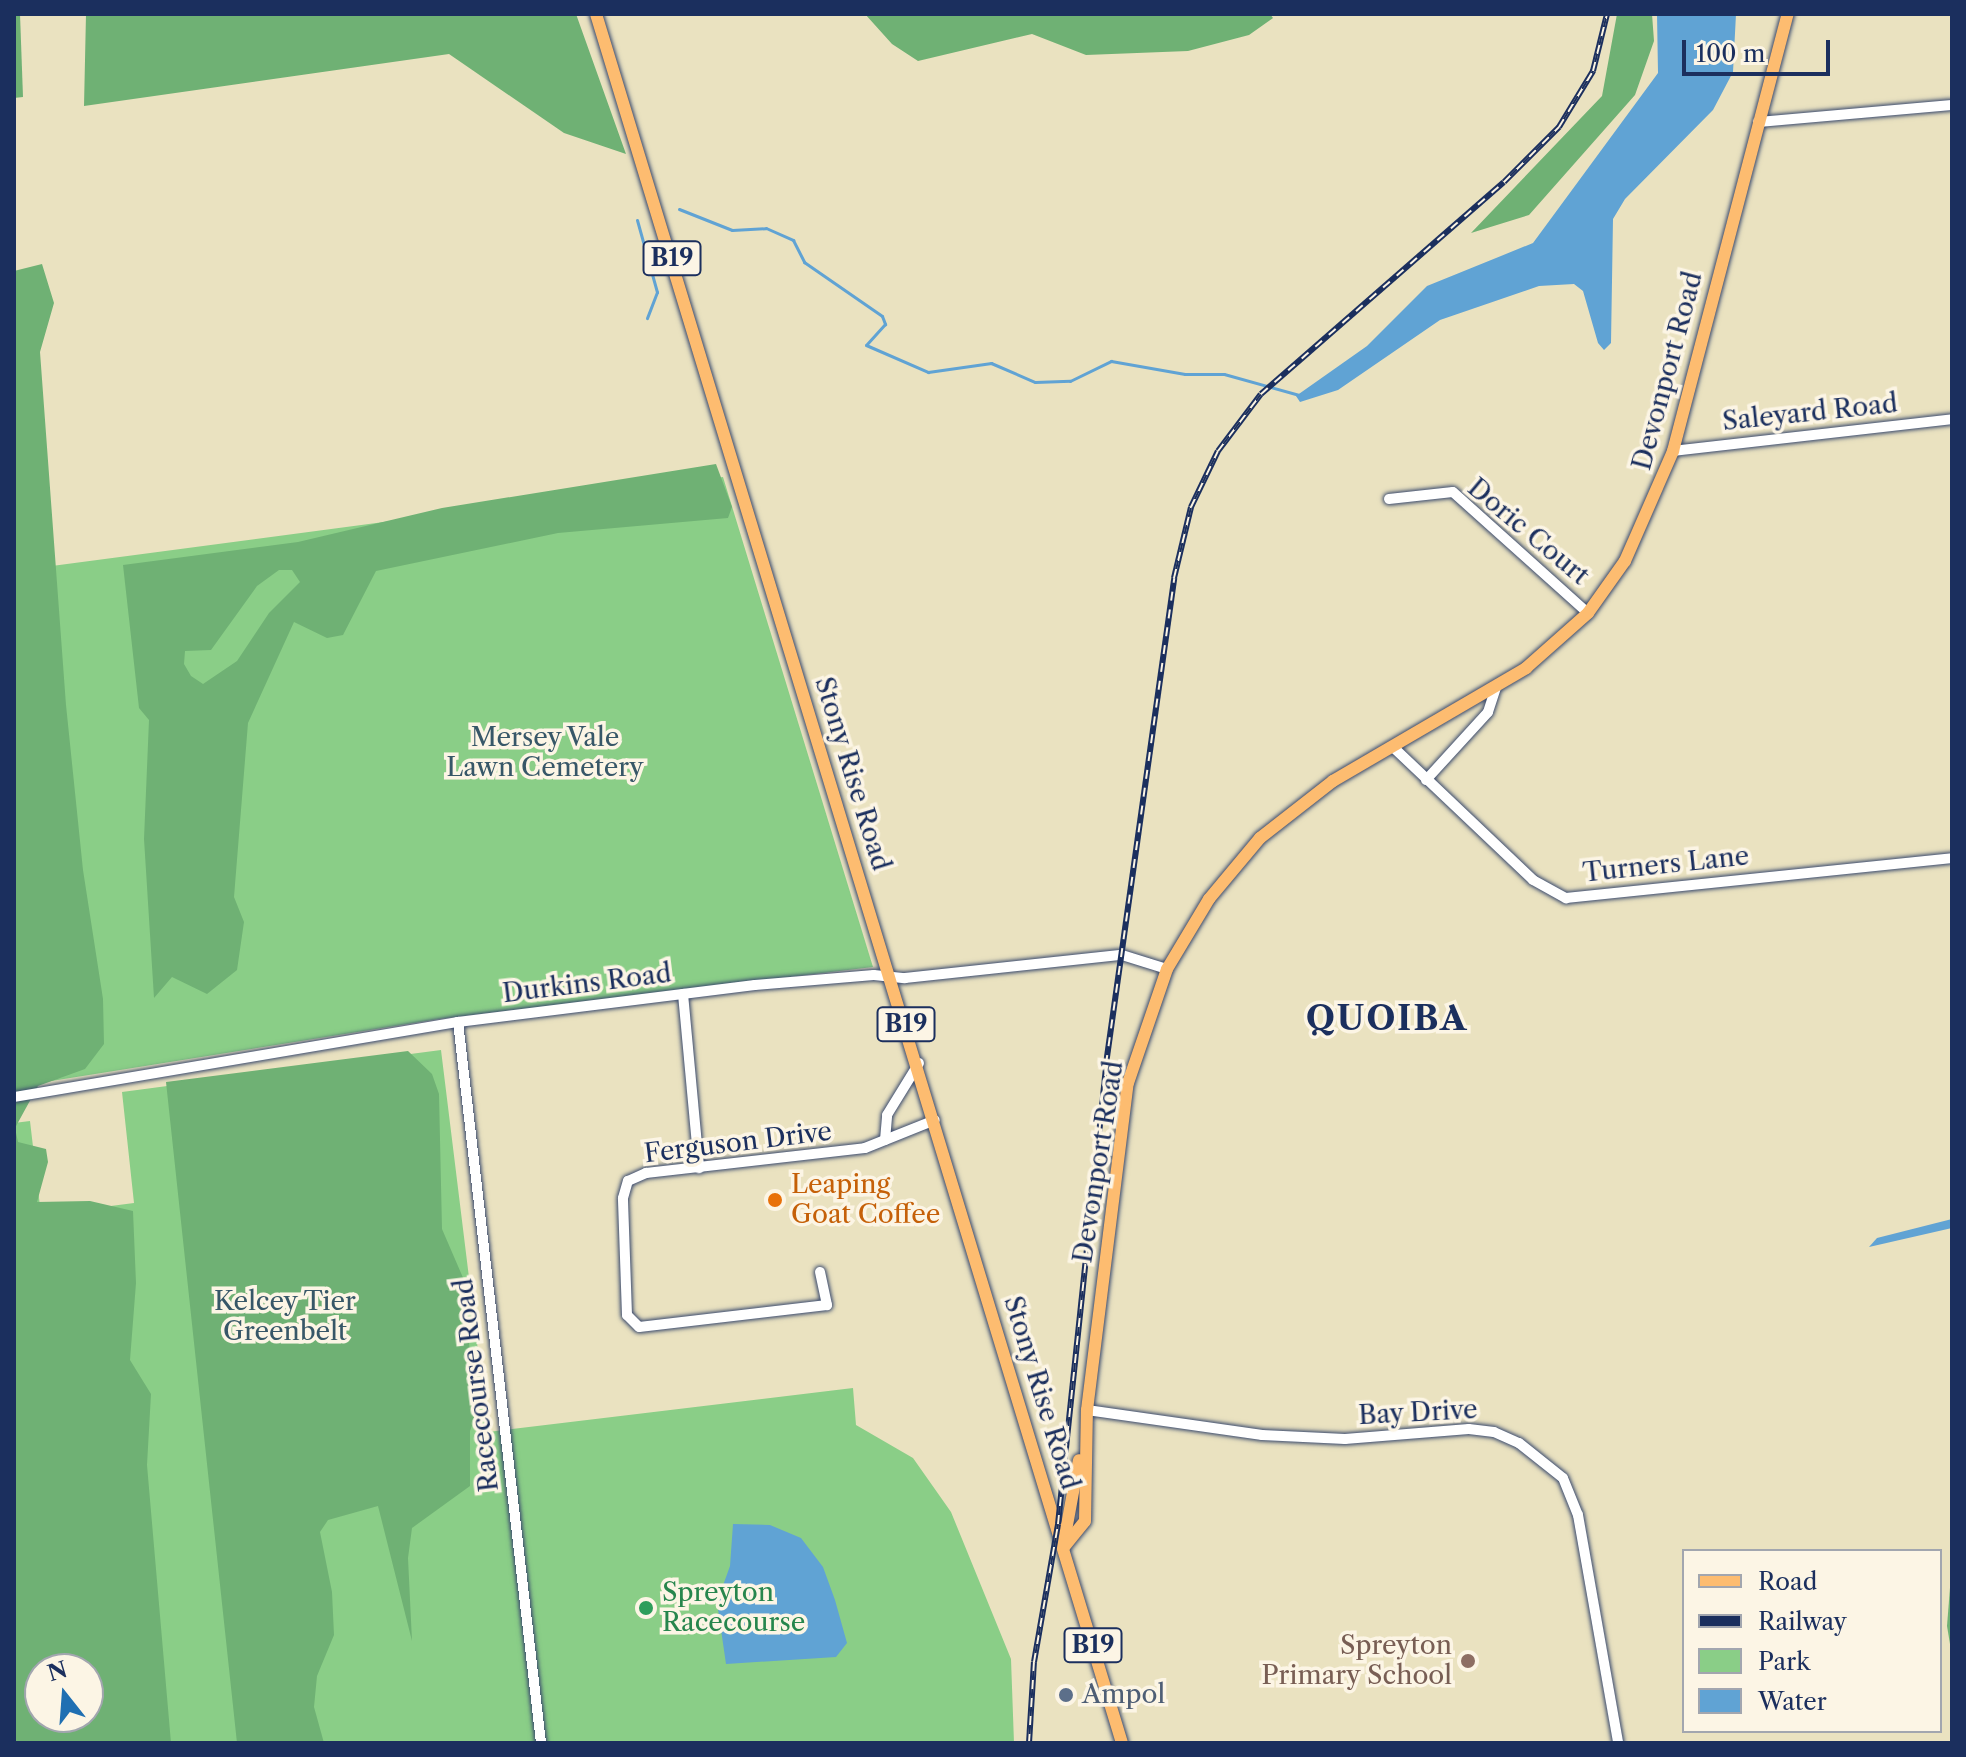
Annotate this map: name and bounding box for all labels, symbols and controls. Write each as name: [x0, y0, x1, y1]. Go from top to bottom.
scale bar: [1686, 24, 1834, 74]
text: 100 m: [1696, 39, 1765, 68]
road number: B19: [642, 238, 702, 278]
street label: Devonport Road: [1627, 268, 1709, 474]
street label: Saleyard Road: [1721, 388, 1899, 438]
street label: Doric Court: [1461, 472, 1595, 592]
street label: Stony Rise Road: [808, 673, 896, 875]
park label: Mersey Vale Lawn Cemetery: [446, 722, 644, 784]
street label: Turners Lane: [1581, 841, 1751, 889]
street label: Durkins Road: [501, 958, 673, 1010]
district label: QUOIBA: [1306, 999, 1468, 1039]
road number: B19: [876, 1004, 936, 1044]
street label: Devonport Road: [1068, 1059, 1130, 1265]
street label: Ferguson Drive: [642, 1116, 834, 1170]
place label: Leaping Goat Coffee: [791, 1169, 940, 1230]
marker: Leaping Goat Coffee: [766, 1191, 784, 1209]
street label: Racecourse Road: [448, 1277, 506, 1493]
park label: Kelcey Tier Greenbelt: [213, 1286, 357, 1348]
street label: Stony Rise Road: [997, 1292, 1085, 1494]
street label: Bay Drive: [1357, 1394, 1479, 1432]
legend: [1682, 1549, 1942, 1733]
text: Road: [1758, 1567, 1817, 1596]
place label: Spreyton Racecourse: [662, 1577, 805, 1638]
marker: Spreyton Racecourse: [637, 1599, 655, 1617]
text: Railway: [1758, 1607, 1847, 1636]
road number: B19: [1063, 1625, 1123, 1665]
place label: Spreyton Primary School: [1261, 1630, 1452, 1692]
text: Park: [1758, 1647, 1810, 1676]
marker: Spreyton Primary School: [1459, 1652, 1477, 1670]
north arrow: [24, 1653, 104, 1733]
text: N: [44, 1656, 71, 1687]
place label: Ampol: [1082, 1679, 1165, 1711]
marker: Ampol: [1057, 1686, 1075, 1704]
text: Water: [1758, 1687, 1827, 1716]

